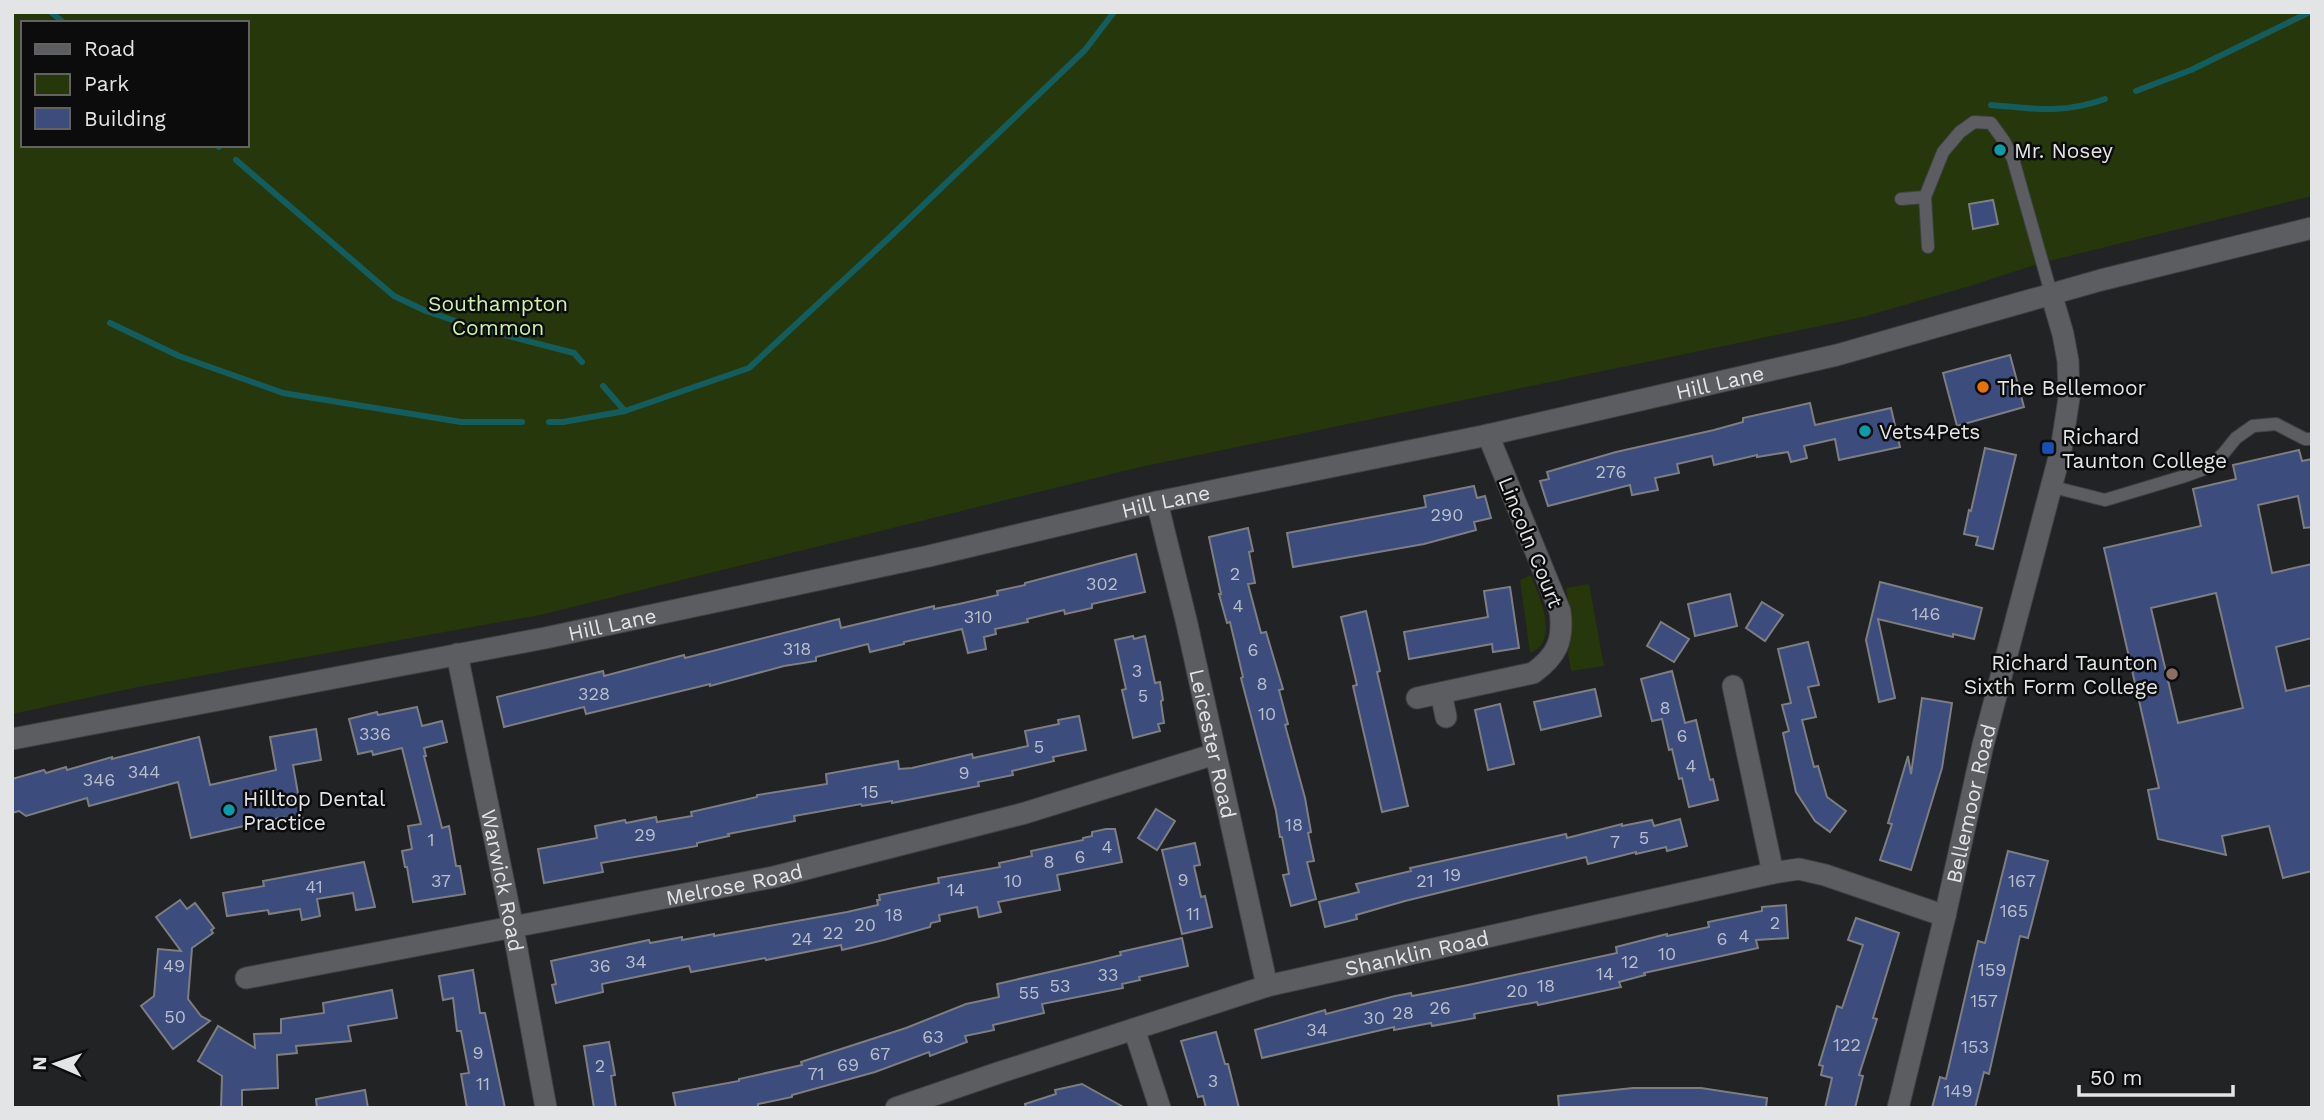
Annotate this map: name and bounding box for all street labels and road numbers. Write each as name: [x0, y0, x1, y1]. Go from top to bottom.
street label: Hill Lane: [1673, 360, 1766, 404]
street label: Lincoln Court: [1493, 473, 1569, 611]
street label: Hill Lane: [1119, 479, 1212, 523]
street label: Hill Lane: [565, 602, 659, 645]
street label: Leicester Road: [1185, 666, 1242, 821]
street label: Bellemoor Road: [1940, 721, 2001, 886]
street label: Warwick Road: [477, 807, 530, 954]
street label: Melrose Road: [664, 858, 805, 910]
street label: Shanklin Road: [1342, 924, 1491, 981]

